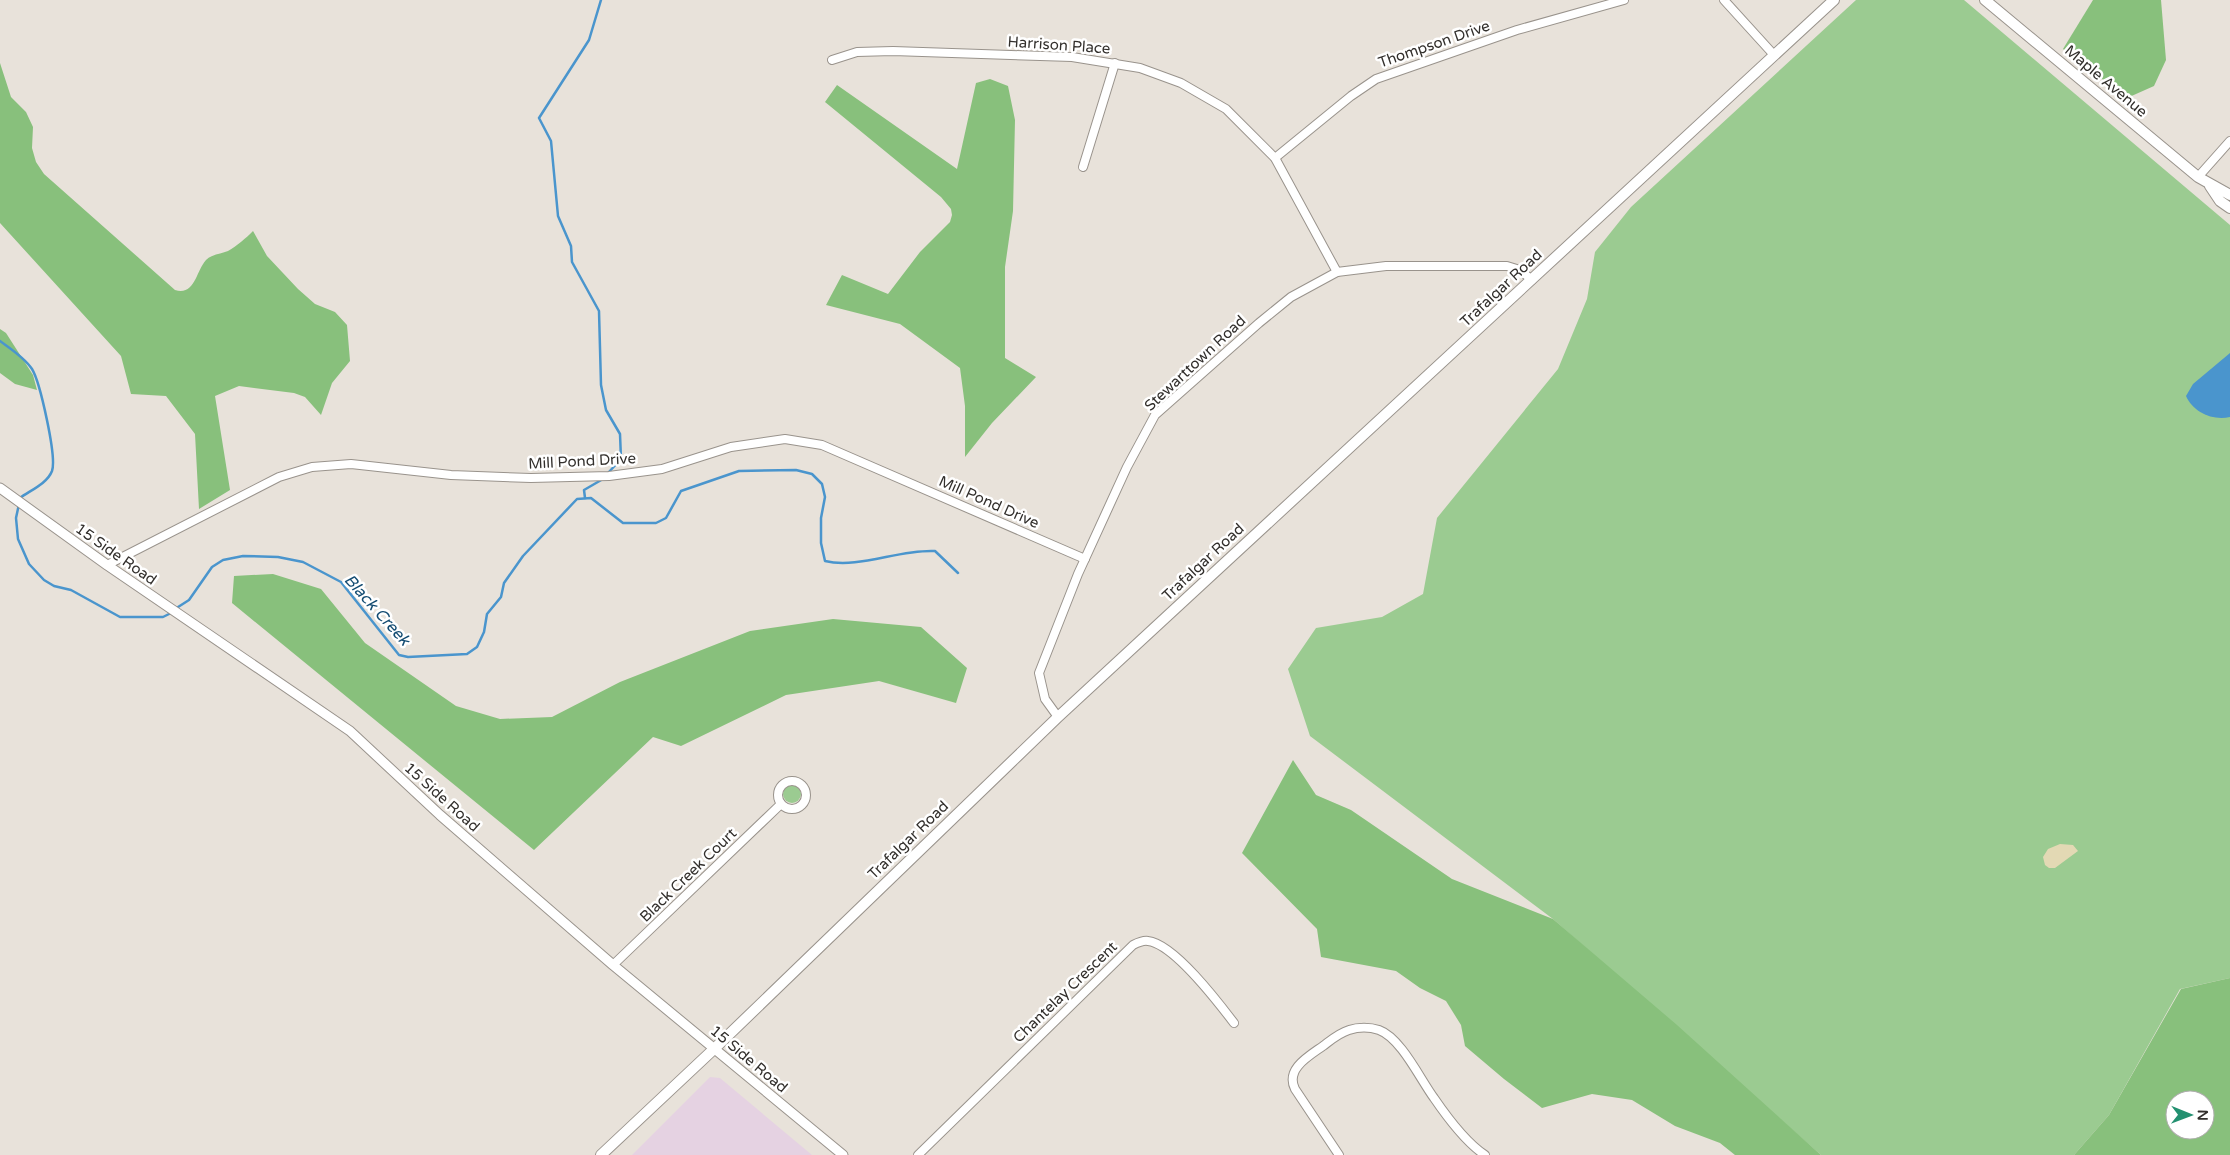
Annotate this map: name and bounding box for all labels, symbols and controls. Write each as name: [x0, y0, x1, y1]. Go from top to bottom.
street label: Thompson Drive: [1376, 16, 1492, 72]
street label: Harrison Place: [1007, 32, 1111, 58]
street label: Maple Avenue: [2061, 41, 2151, 121]
street label: Trafalgar Road: [1456, 246, 1546, 330]
street label: Stewarttown Road: [1141, 311, 1249, 415]
street label: Mill Pond Drive: [528, 449, 636, 473]
street label: Mill Pond Drive: [936, 472, 1042, 532]
street label: 15 Side Road: [72, 519, 160, 589]
street label: Trafalgar Road: [1158, 520, 1248, 604]
water label: Black Creek: [340, 570, 415, 651]
street label: 15 Side Road: [401, 758, 483, 836]
street label: Trafalgar Road: [864, 797, 952, 883]
street label: Black Creek Court: [636, 824, 740, 926]
street label: Chantelay Crescent: [1009, 938, 1121, 1046]
street label: 15 Side Road: [707, 1022, 791, 1096]
north arrow: [2165, 1090, 2215, 1140]
text: N: [2194, 1109, 2211, 1121]

